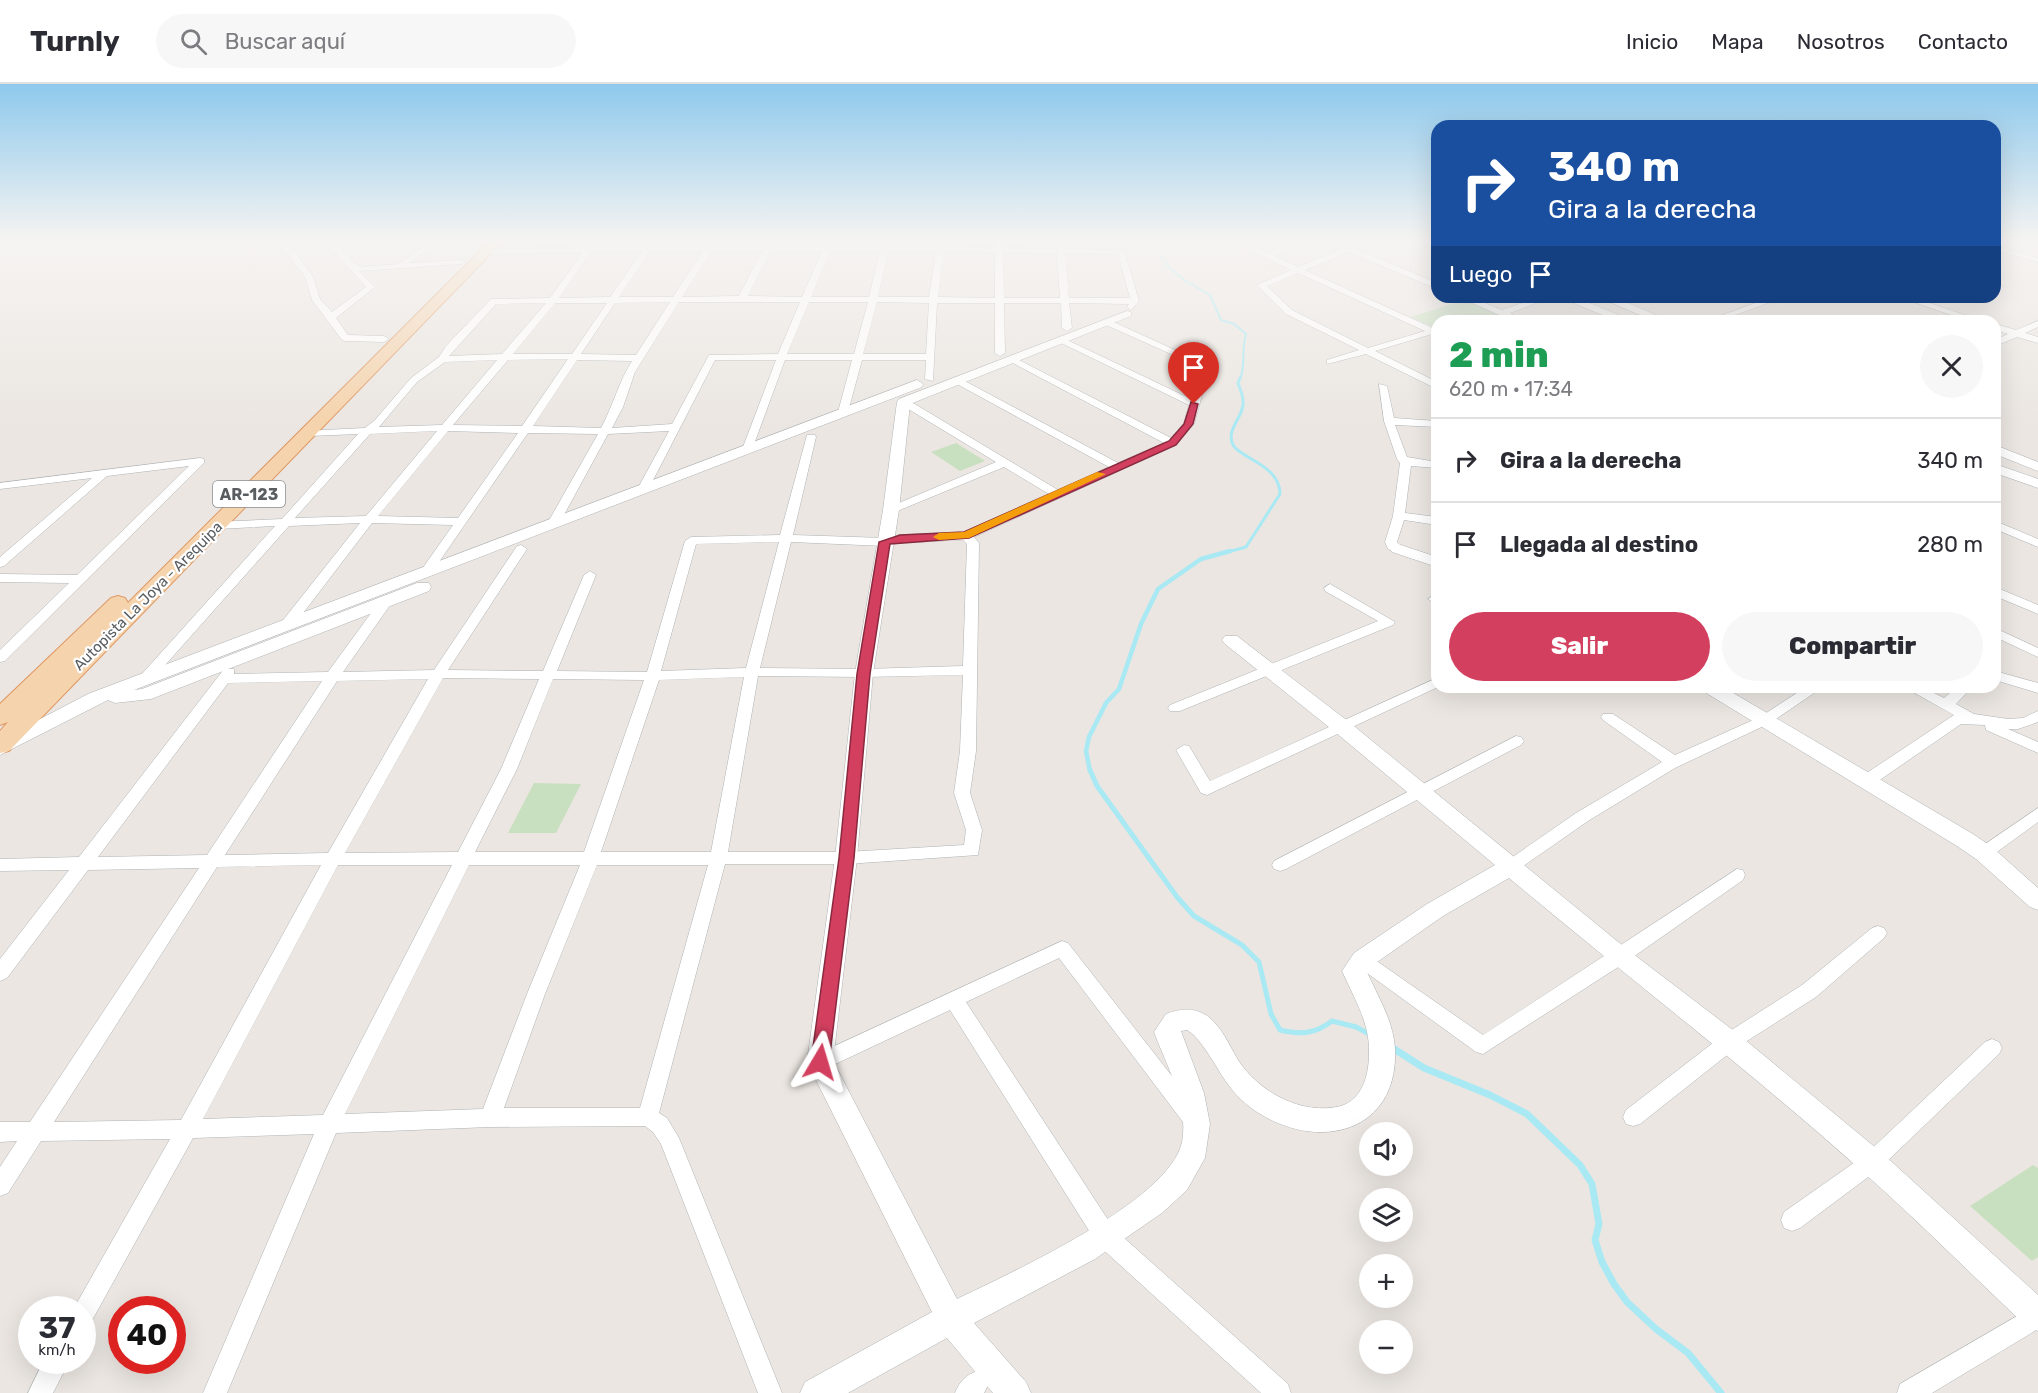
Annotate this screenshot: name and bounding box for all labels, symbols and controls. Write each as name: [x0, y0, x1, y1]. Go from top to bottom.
search box: [156, 14, 576, 68]
text: Turnly: [30, 25, 120, 58]
icon: search: [177, 25, 210, 58]
text: Buscar aquí: [225, 28, 345, 55]
text: Inicio: [1626, 29, 1678, 54]
text: Mapa: [1711, 29, 1764, 54]
text: Nosotros: [1797, 29, 1885, 54]
text: Contacto: [1918, 29, 2008, 54]
text: 340 m: [1548, 142, 1680, 192]
icon: right: [1449, 144, 1527, 222]
text: Gira a la derecha: [1548, 193, 1757, 225]
icon: arrive: [1524, 258, 1557, 291]
text: Luego: [1449, 261, 1512, 288]
text: 2 min: [1449, 333, 1549, 376]
button: close: [1920, 335, 1983, 398]
pin: [1168, 342, 1219, 404]
icon: arrive: [1177, 351, 1210, 384]
text: 620 m · 17:34: [1449, 377, 1573, 401]
icon: right: [1449, 444, 1482, 477]
text: Gira a la derecha: [1500, 447, 1681, 474]
text: 340 m: [1917, 447, 1983, 474]
road number: AR-123: [213, 481, 285, 507]
street label: Autopista La Joya - Arequipa: [70, 518, 226, 674]
icon: arrive: [1449, 528, 1482, 561]
text: Llegada al destino: [1500, 531, 1698, 558]
text: 280 m: [1917, 531, 1983, 558]
button: Salir: [1449, 612, 1710, 681]
button: Compartir: [1722, 612, 1983, 681]
position arrow: [788, 1030, 852, 1094]
map controls: [1359, 1122, 1413, 1374]
button: sound: [1359, 1122, 1413, 1176]
button: layers: [1359, 1188, 1413, 1242]
button: +: [1359, 1254, 1413, 1308]
speed limit sign: 40: [108, 1296, 186, 1374]
text: 37: [39, 1310, 75, 1346]
button: −: [1359, 1320, 1413, 1374]
text: km/h: [38, 1341, 76, 1359]

